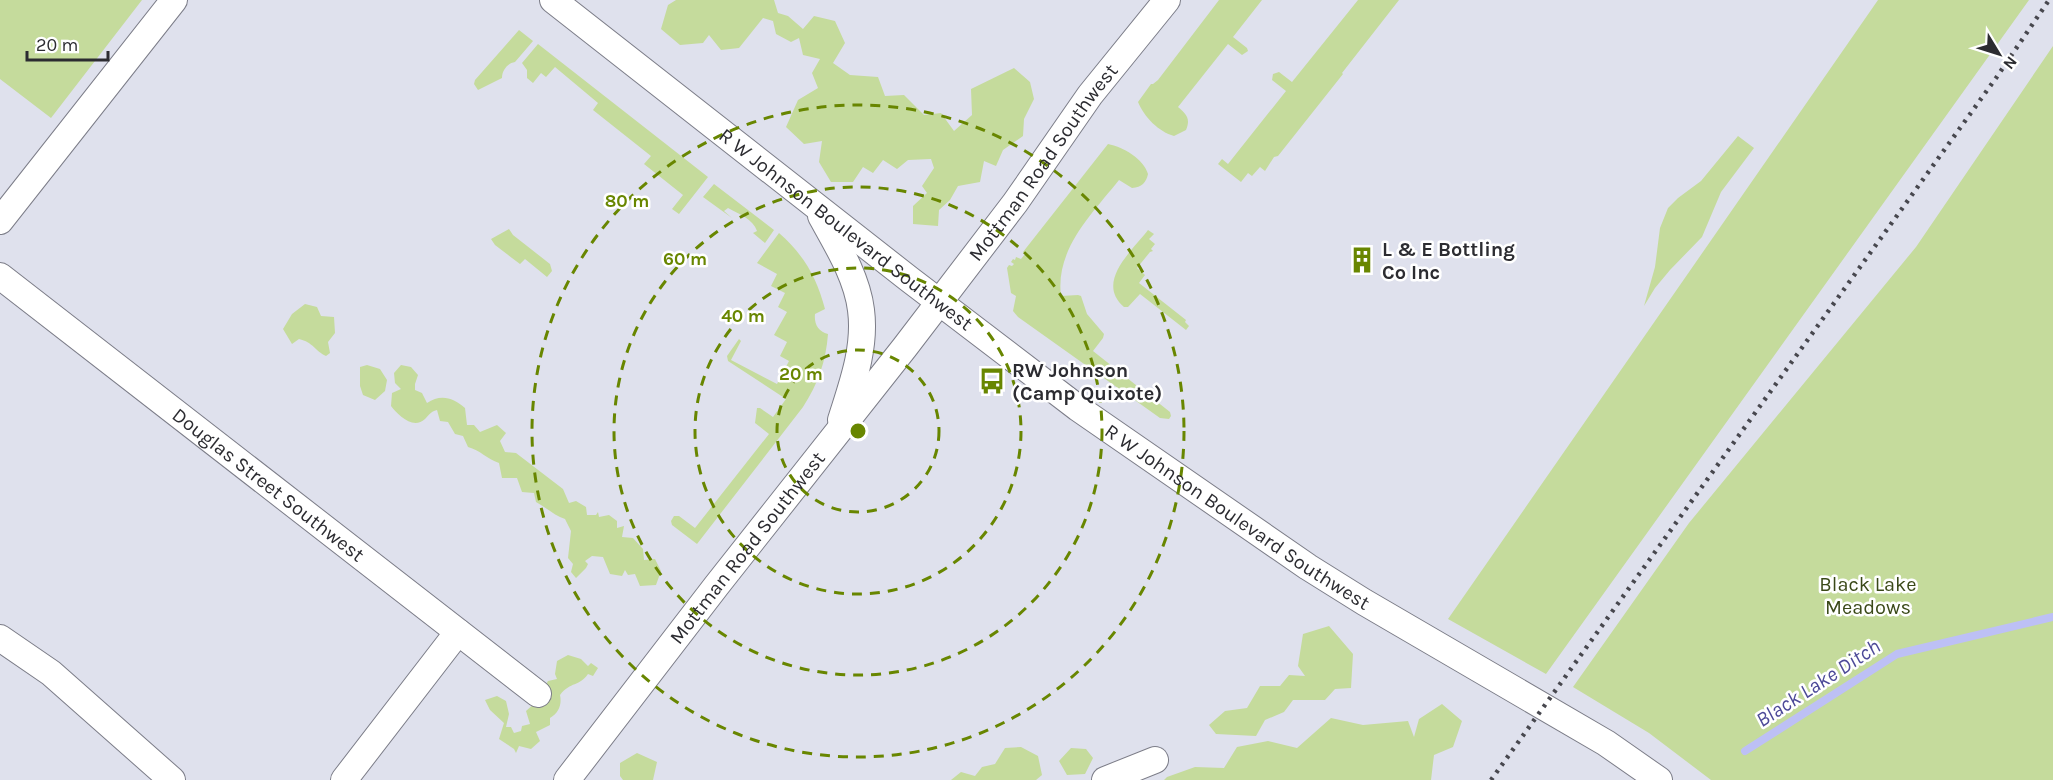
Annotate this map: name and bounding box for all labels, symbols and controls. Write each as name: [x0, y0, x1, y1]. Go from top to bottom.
scale bar: [27, 24, 108, 62]
north arrow: [1969, 24, 2029, 84]
text: 20 m: [36, 34, 78, 56]
text: N: [1999, 53, 2021, 73]
street label: Mottman Road Southwest: [964, 59, 1122, 265]
street label: R W Johnson Boulevard Southwest: [715, 123, 978, 335]
text: 80 m: [605, 190, 649, 212]
place label: L & E Bottling Co Inc: [1382, 238, 1515, 284]
building icon: L & E Bottling Co Inc: [1347, 245, 1377, 275]
text: 60 m: [663, 248, 707, 270]
text: 40 m: [721, 305, 765, 327]
place label: RW Johnson (Camp Quixote): [1012, 359, 1162, 405]
text: 20 m: [779, 363, 823, 385]
bus stop icon: RW Johnson (Camp Quixote): [977, 366, 1007, 396]
street label: Douglas Street Southwest: [168, 403, 369, 567]
street label: R W Johnson Boulevard Southwest: [1101, 419, 1374, 615]
centre of rings: [848, 421, 868, 441]
street label: Mottman Road Southwest: [665, 447, 830, 648]
park label: Black Lake Meadows: [1819, 573, 1917, 619]
water label: Black Lake Ditch: [1751, 634, 1885, 732]

